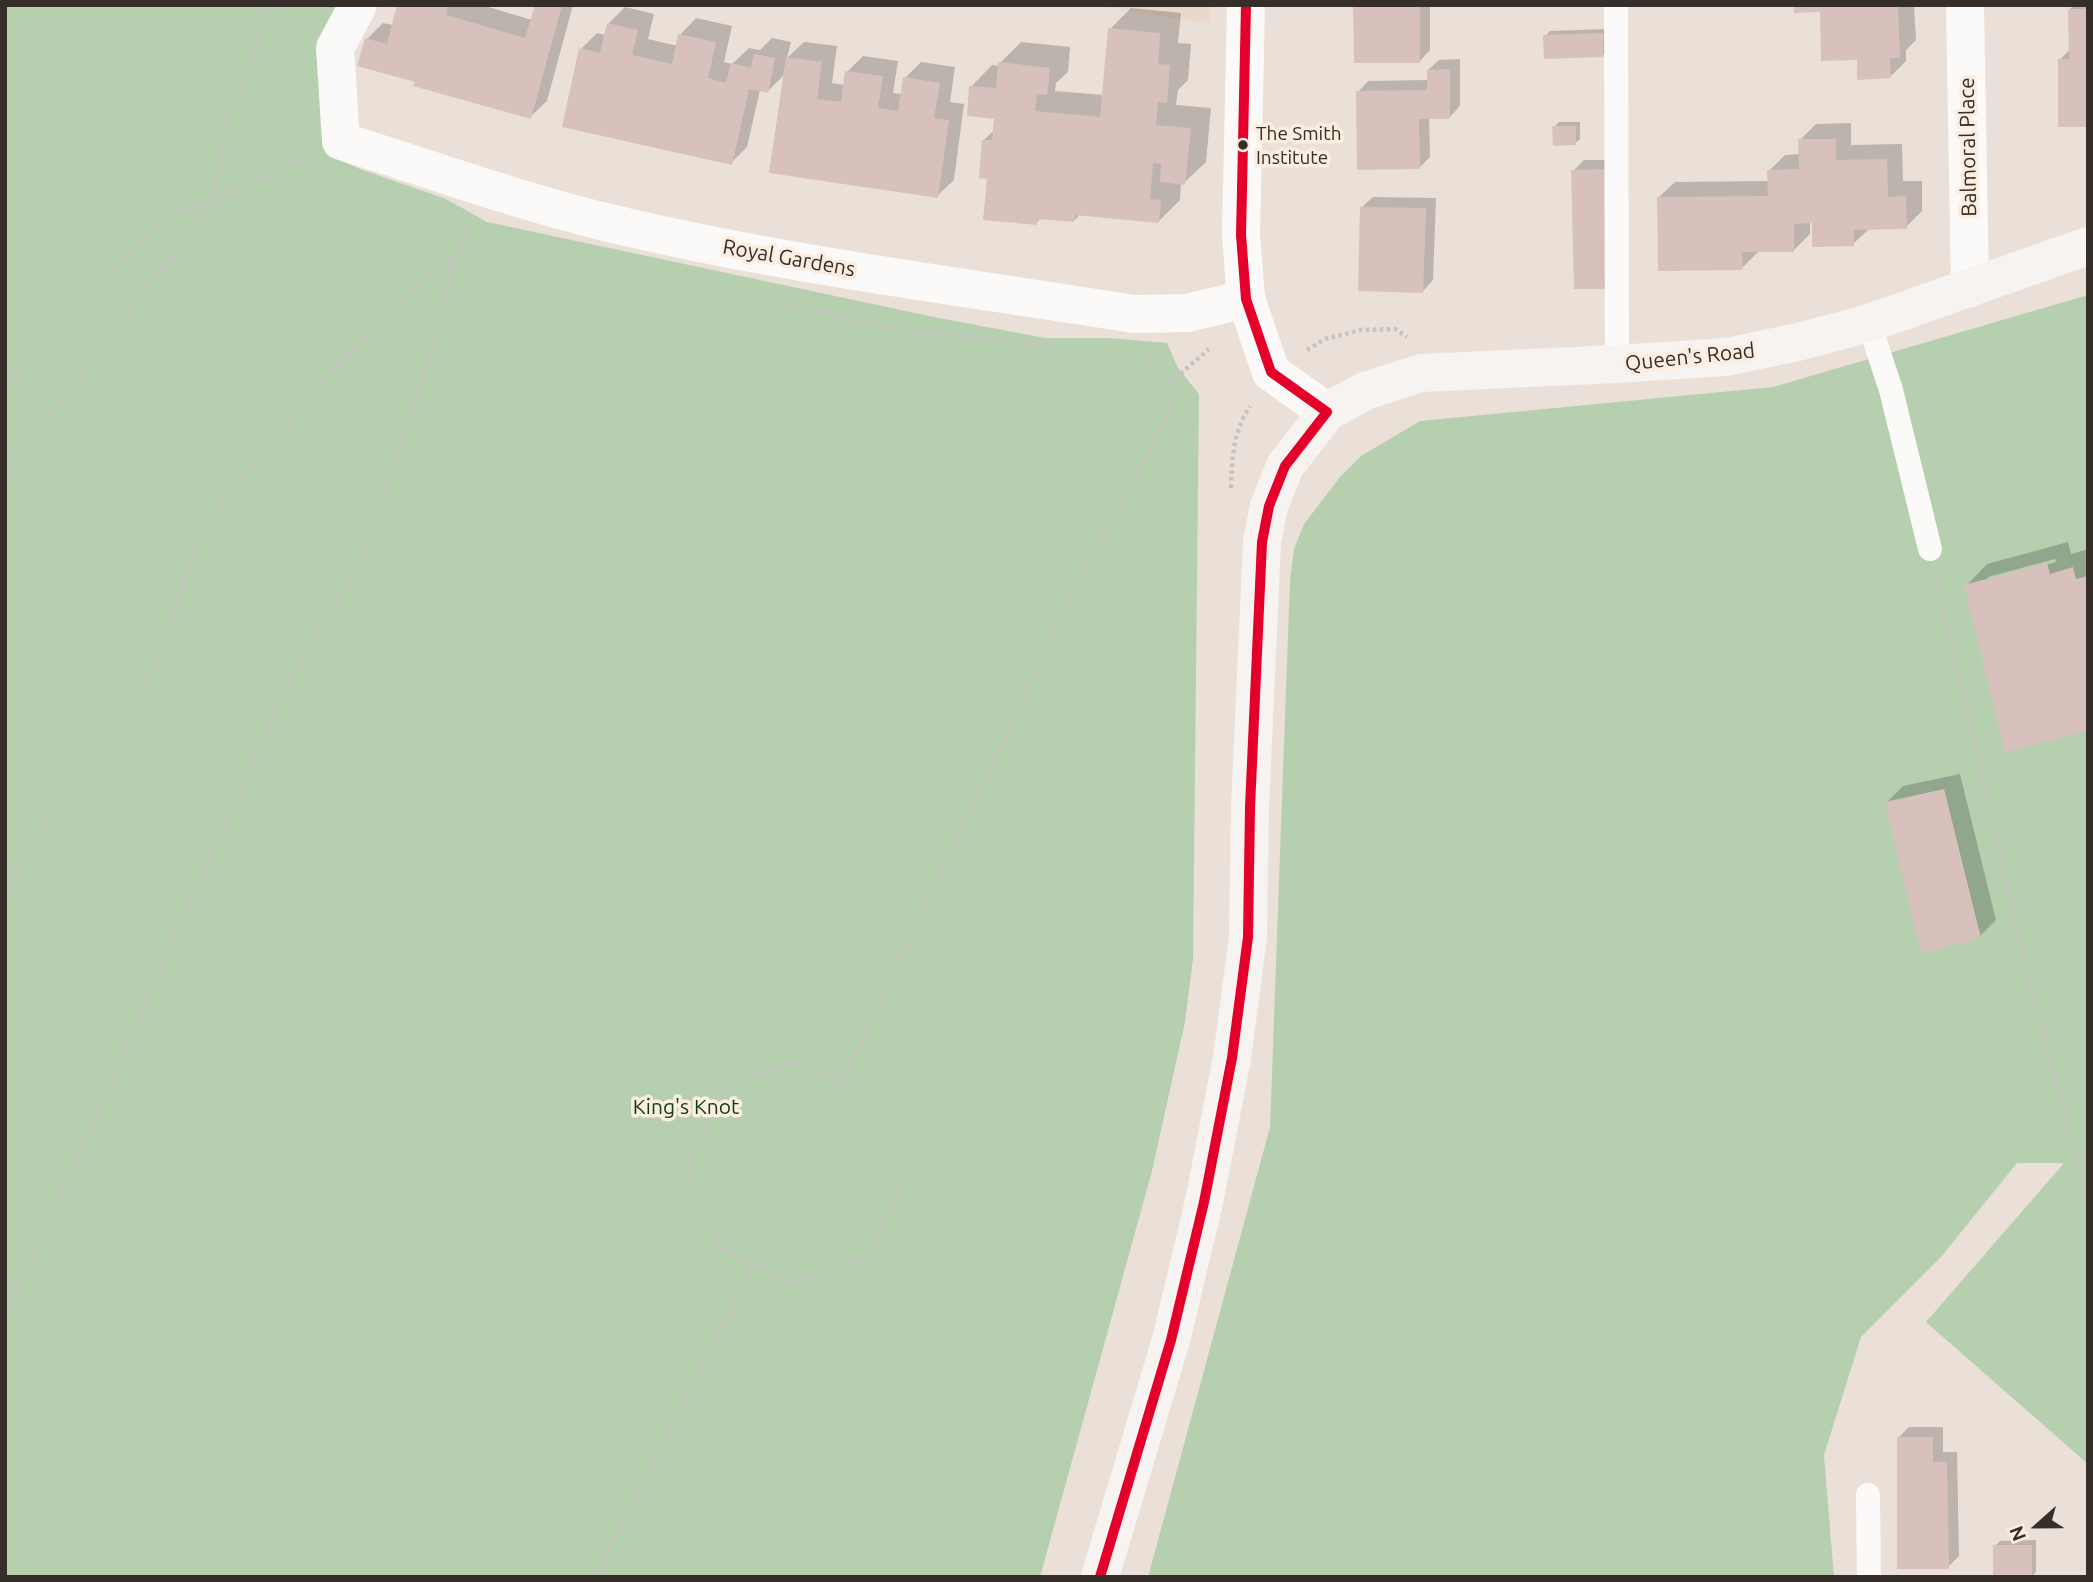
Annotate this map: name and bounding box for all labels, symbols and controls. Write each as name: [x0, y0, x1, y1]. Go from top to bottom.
street label: Balmoral Place: [1954, 77, 1982, 217]
place label: The Smith Institute: [1256, 123, 1342, 167]
marker: The Smith Institute: [1236, 138, 1250, 152]
street label: Royal Gardens: [721, 234, 857, 282]
street label: Queen's Road: [1624, 338, 1756, 376]
park label: King's Knot: [633, 1094, 739, 1120]
north arrow: [2002, 1491, 2072, 1561]
text: N: [2005, 1523, 2030, 1544]

